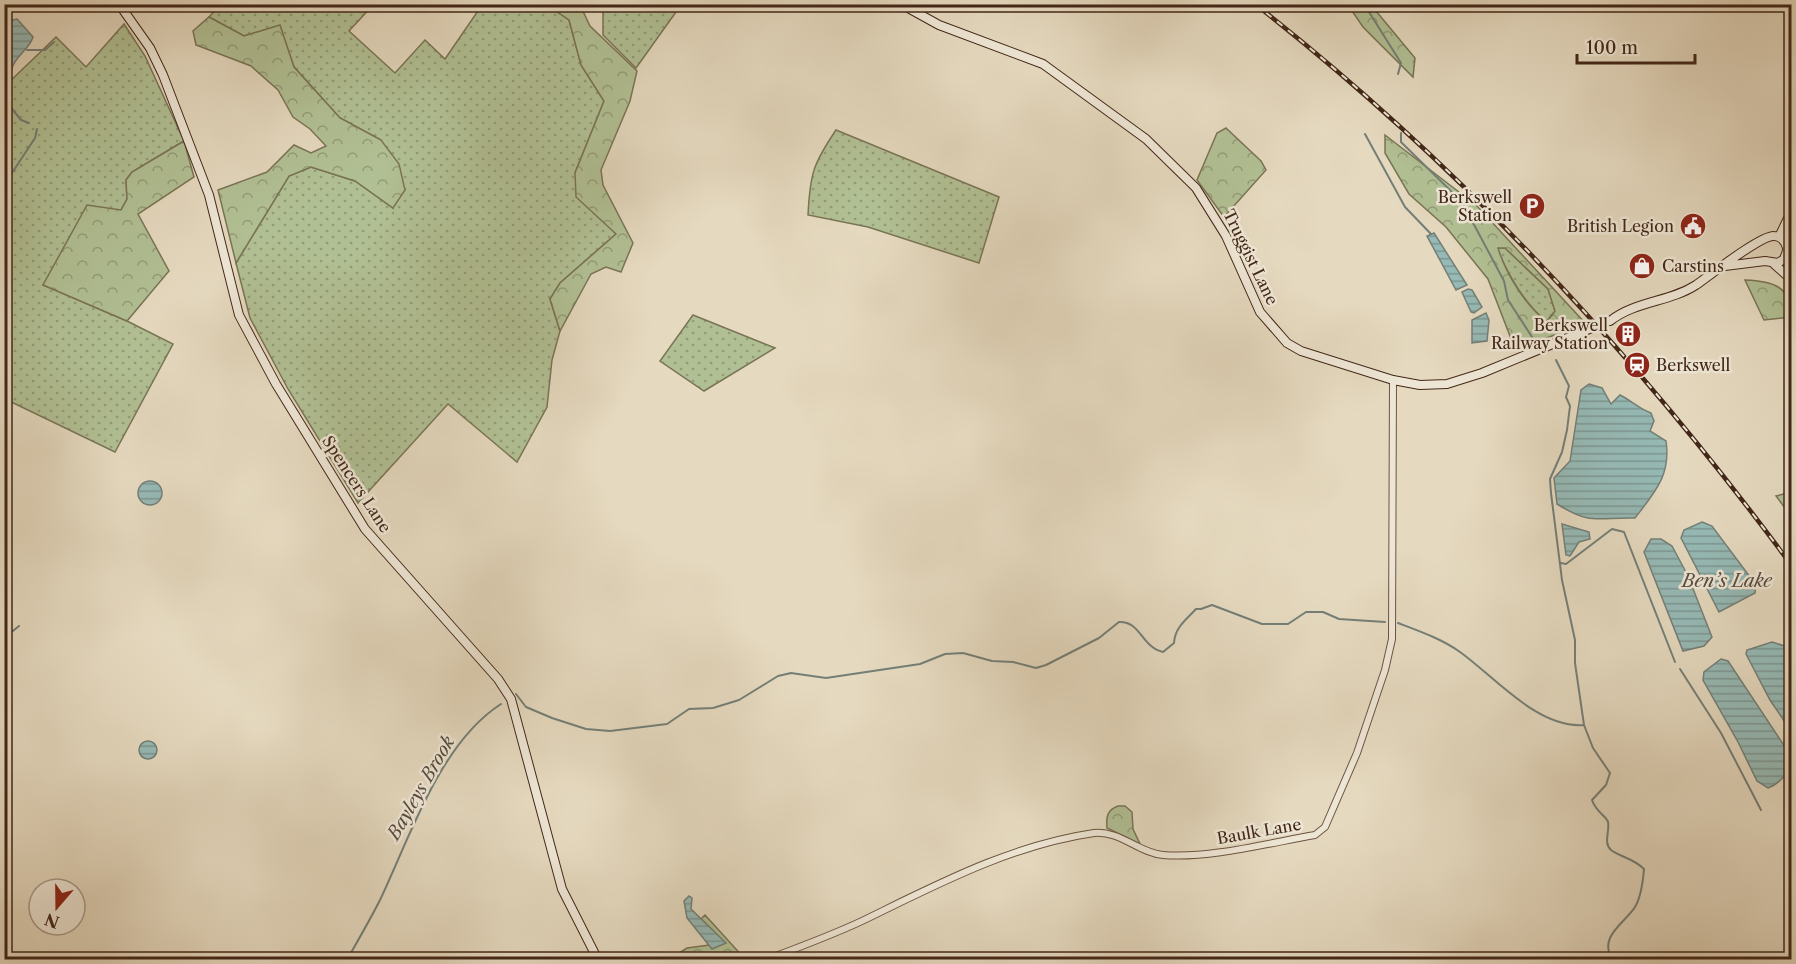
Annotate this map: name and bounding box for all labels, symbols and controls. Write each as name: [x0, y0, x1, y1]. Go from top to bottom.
scale bar: [1577, 27, 1696, 65]
text: 100 m: [1586, 37, 1638, 59]
place label: Berkswell Station: [1438, 187, 1512, 225]
parking icon: Berkswell Station: [1517, 191, 1547, 221]
street label: Truggist Lane: [1219, 206, 1283, 308]
public building icon: British Legion: [1678, 211, 1708, 241]
place label: British Legion: [1567, 216, 1674, 236]
shop icon: Carstins: [1627, 251, 1657, 281]
place label: Carstins: [1662, 256, 1724, 276]
place label: Berkswell Railway Station: [1491, 315, 1608, 353]
building icon: Berkswell Railway Station: [1613, 319, 1643, 349]
station icon: Berkswell: [1622, 350, 1652, 380]
place label: Berkswell: [1656, 355, 1731, 375]
street label: Spencers Lane: [318, 432, 396, 536]
water label: Ben’s Lake: [1680, 570, 1773, 592]
water label: Bayleys Brook: [381, 732, 460, 845]
street label: Baulk Lane: [1215, 814, 1303, 848]
north arrow: [27, 877, 87, 937]
text: N: [42, 909, 62, 933]

